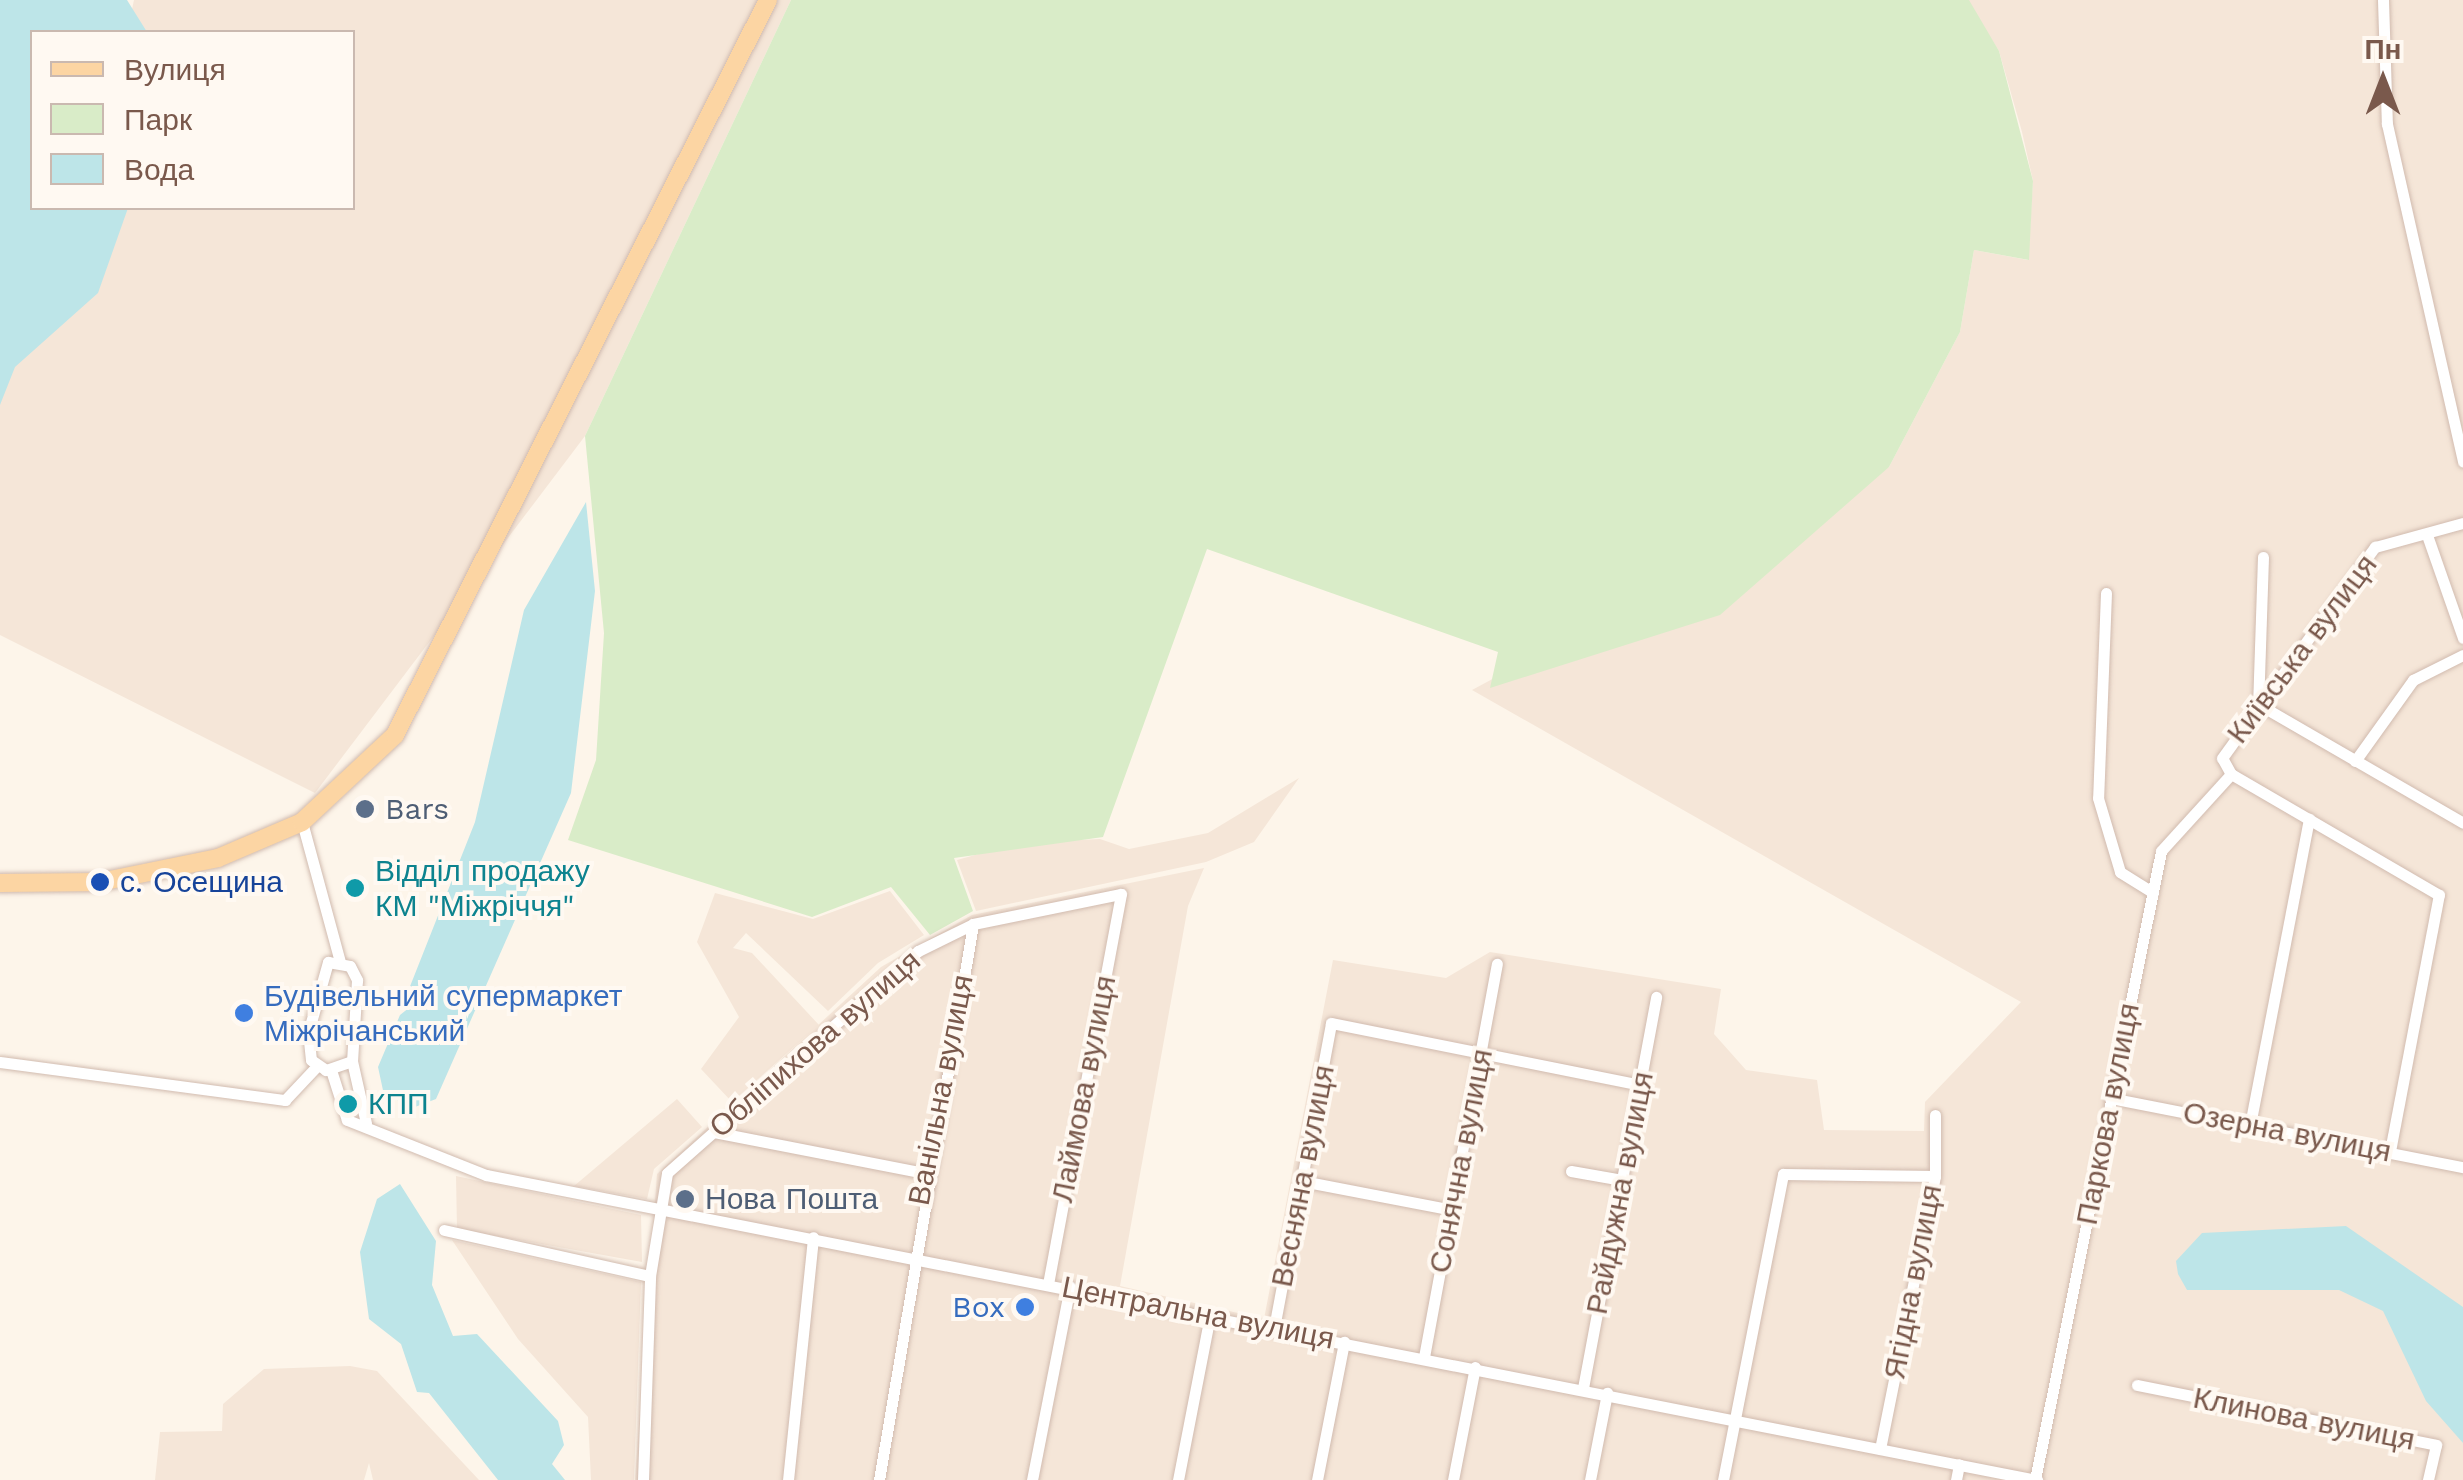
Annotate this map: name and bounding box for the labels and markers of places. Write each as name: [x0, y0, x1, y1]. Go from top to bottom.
place label: Bars: [385, 791, 449, 827]
marker: Bars: [354, 798, 376, 820]
place label: Відділ продажу КМ "Міжріччя": [375, 853, 590, 924]
place label: с. Осещина: [120, 864, 283, 900]
marker: с. Осещина: [89, 871, 111, 893]
marker: Відділ продажу КМ "Міжріччя": [344, 877, 366, 899]
place label: Будівельний супермаркет Міжрічанський: [264, 978, 622, 1048]
marker: Будівельний супермаркет Міжрічанський: [233, 1002, 255, 1024]
place label: КПП: [368, 1086, 429, 1122]
marker: КПП: [337, 1093, 359, 1115]
place label: Нова Пошта: [705, 1181, 878, 1217]
marker: Нова Пошта: [674, 1188, 696, 1210]
place label: Box: [952, 1289, 1005, 1325]
marker: Box: [1014, 1296, 1036, 1318]

